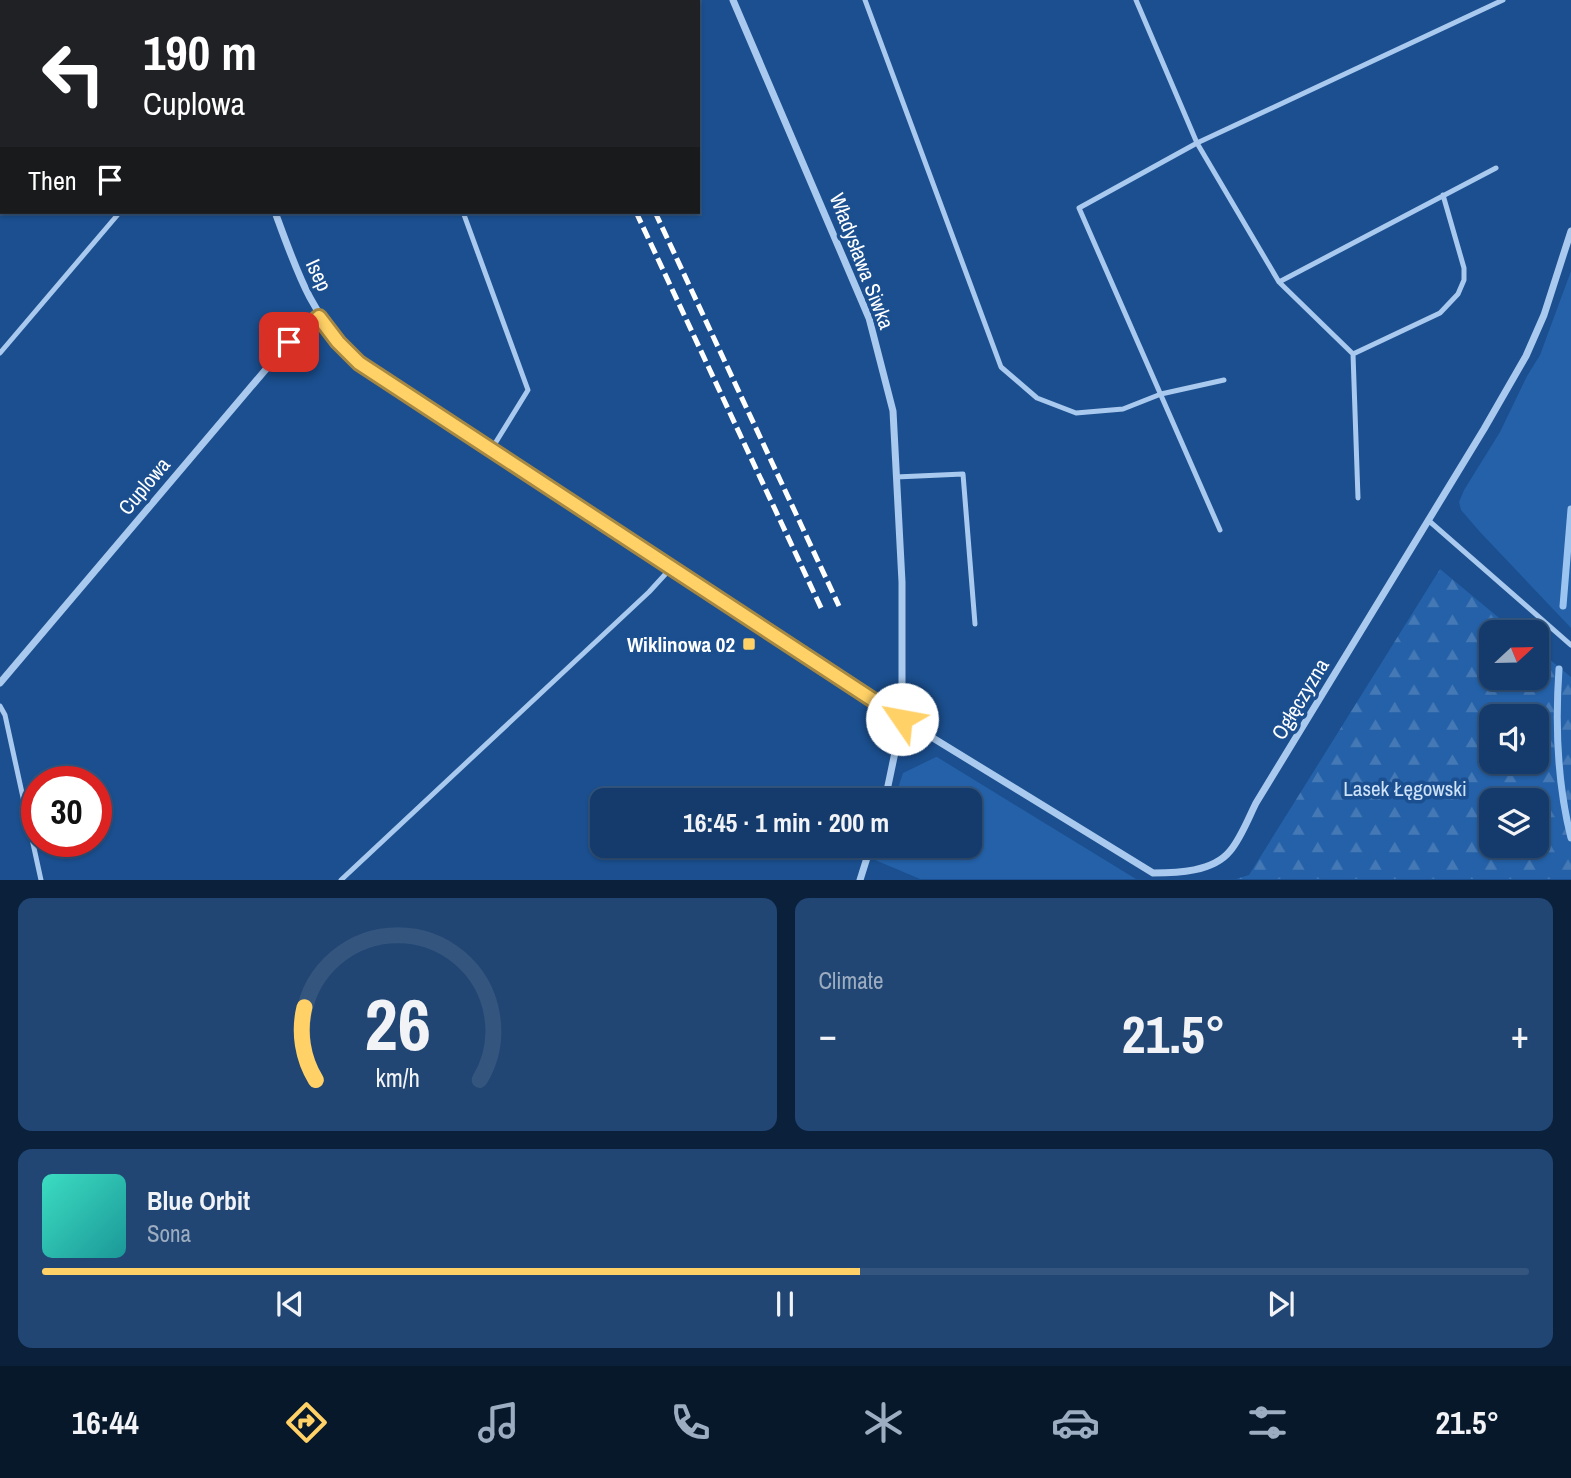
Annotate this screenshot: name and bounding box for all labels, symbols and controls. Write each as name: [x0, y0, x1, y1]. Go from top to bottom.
text: 190 m: [143, 19, 257, 85]
icon: left: [28, 28, 119, 119]
text: Cuplowa: [143, 82, 245, 125]
icon: arrive: [91, 161, 129, 199]
text: Then: [28, 163, 77, 198]
street label: Władysława Siwka: [823, 189, 901, 334]
street label: Isep: [299, 254, 339, 296]
pin: [259, 312, 319, 372]
icon: arrive: [270, 323, 308, 361]
street label: Cuplowa: [111, 451, 177, 521]
north arrow: [1479, 620, 1549, 690]
map controls: [1479, 620, 1549, 858]
place label: Wiklinowa 02: [627, 630, 735, 659]
marker: Wiklinowa 02: [741, 636, 757, 652]
street label: Ogłęczyzna: [1264, 653, 1336, 745]
position arrow: [865, 682, 939, 756]
button: sound: [1479, 704, 1549, 774]
speed limit sign: 30: [21, 766, 112, 857]
park label: Lasek Łęgowski: [1343, 774, 1467, 803]
button: layers: [1479, 788, 1549, 858]
text: 16:45 · 1 min · 200 m: [683, 805, 889, 840]
text: Climate: [819, 965, 883, 996]
text: 26: [364, 976, 430, 1074]
text: 21.5°: [1122, 999, 1226, 1069]
text: −: [819, 1009, 837, 1060]
text: +: [1511, 1009, 1529, 1060]
text: km/h: [375, 1061, 419, 1095]
text: Blue Orbit: [147, 1183, 250, 1218]
text: Sona: [147, 1218, 191, 1249]
icon: previous: [271, 1285, 309, 1323]
icon: pause: [766, 1285, 804, 1323]
icon: next: [1262, 1285, 1300, 1323]
icon: directions: [282, 1398, 331, 1447]
icon: music: [474, 1398, 523, 1447]
icon: phone: [666, 1398, 715, 1447]
icon: climate: [859, 1398, 908, 1447]
icon: car: [1051, 1398, 1100, 1447]
icon: filters: [1243, 1398, 1292, 1447]
text: 16:44: [72, 1401, 139, 1444]
text: 21.5°: [1435, 1401, 1499, 1444]

